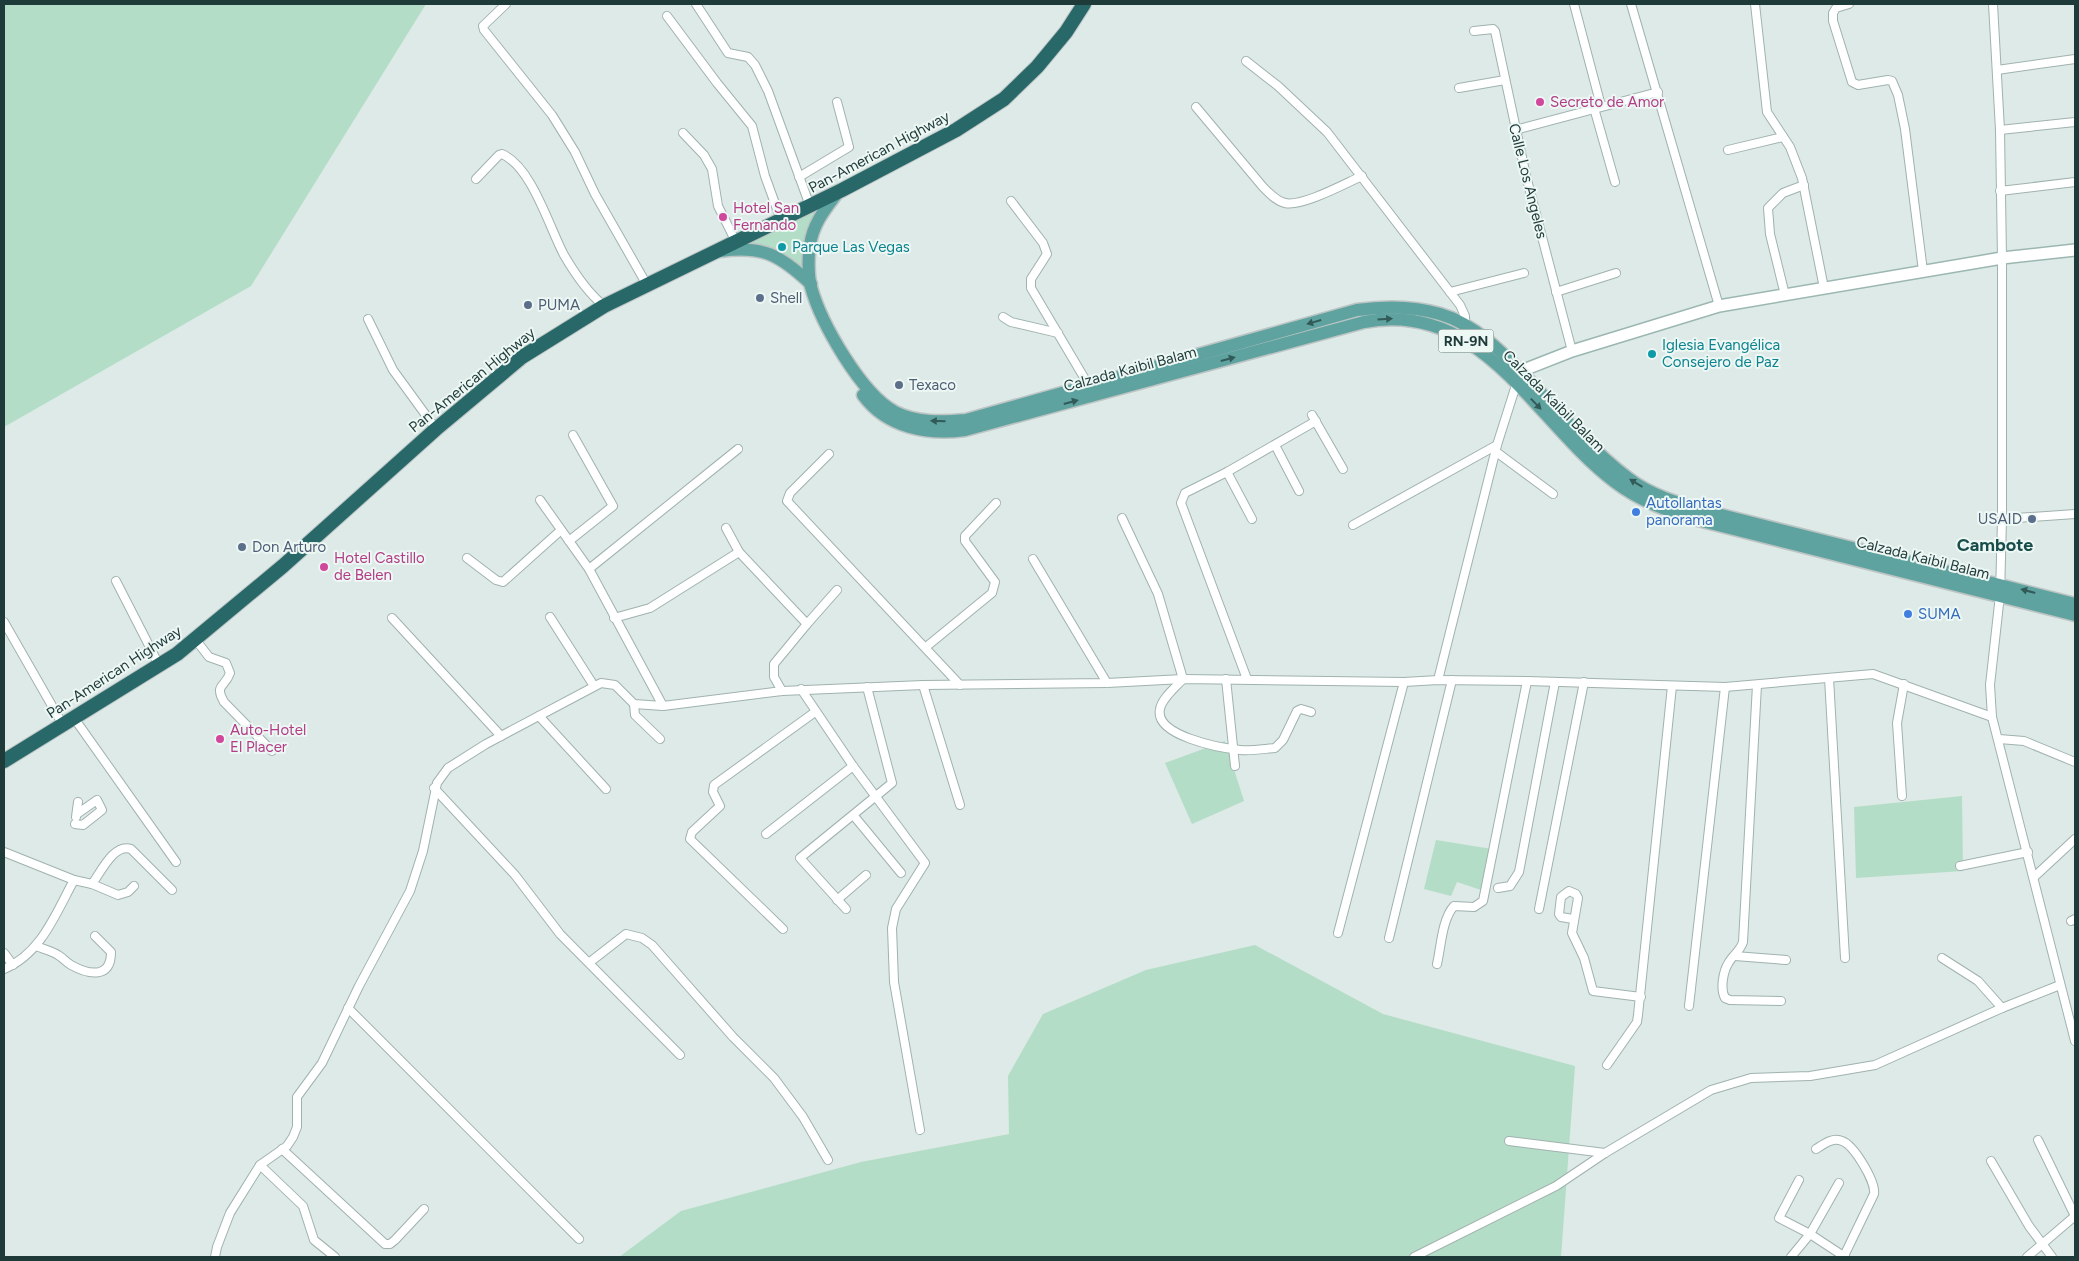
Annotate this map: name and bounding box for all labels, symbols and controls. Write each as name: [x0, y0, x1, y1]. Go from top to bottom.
place label: Secreto de Amor: [1550, 93, 1664, 111]
marker: Secreto de Amor: [1534, 96, 1546, 108]
street label: Pan-American Highway: [805, 107, 953, 197]
street label: Calle Los Angeles: [1505, 121, 1551, 241]
place label: Hotel San Fernando: [733, 199, 799, 234]
marker: Hotel San Fernando: [717, 211, 729, 223]
place label: Parque Las Vegas: [792, 238, 910, 256]
marker: Parque Las Vegas: [776, 241, 788, 253]
place label: Shell: [770, 289, 802, 307]
marker: Shell: [754, 292, 766, 304]
place label: PUMA: [538, 296, 580, 314]
marker: PUMA: [522, 299, 534, 311]
one-way arrow: [1378, 315, 1394, 323]
one-way arrow: [1306, 319, 1321, 327]
street label: Pan-American Highway: [405, 323, 539, 436]
road number: RN-9N: [1438, 330, 1494, 352]
place label: Iglesia Evangélica Consejero de Paz: [1662, 336, 1780, 371]
street label: Calzada Kaibil Balam: [1062, 343, 1198, 395]
street label: Calzada Kaibil Balam: [1499, 346, 1609, 456]
marker: Iglesia Evangélica Consejero de Paz: [1646, 348, 1658, 360]
one-way arrow: [1221, 355, 1236, 363]
place label: Texaco: [909, 376, 956, 394]
marker: Texaco: [893, 379, 905, 391]
one-way arrow: [1064, 397, 1079, 405]
one-way arrow: [1530, 398, 1542, 410]
one-way arrow: [929, 417, 945, 425]
one-way arrow: [1630, 479, 1643, 488]
place label: Autollantas panorama: [1646, 494, 1722, 529]
marker: Autollantas panorama: [1630, 506, 1642, 518]
place label: USAID: [1978, 510, 2022, 528]
marker: USAID: [2026, 513, 2038, 525]
street label: Calzada Kaibil Balam: [1854, 533, 1992, 583]
district label: Cambote: [1957, 534, 2033, 556]
place label: Don Arturo: [252, 538, 326, 556]
marker: Don Arturo: [236, 541, 248, 553]
place label: Hotel Castillo de Belen: [334, 549, 425, 584]
marker: Hotel Castillo de Belen: [318, 561, 330, 573]
one-way arrow: [2021, 587, 2036, 595]
place label: SUMA: [1918, 605, 1961, 623]
marker: SUMA: [1902, 608, 1914, 620]
street label: Pan-American Highway: [43, 622, 185, 722]
place label: Auto-Hotel El Placer: [230, 721, 306, 756]
marker: Auto-Hotel El Placer: [214, 733, 226, 745]

